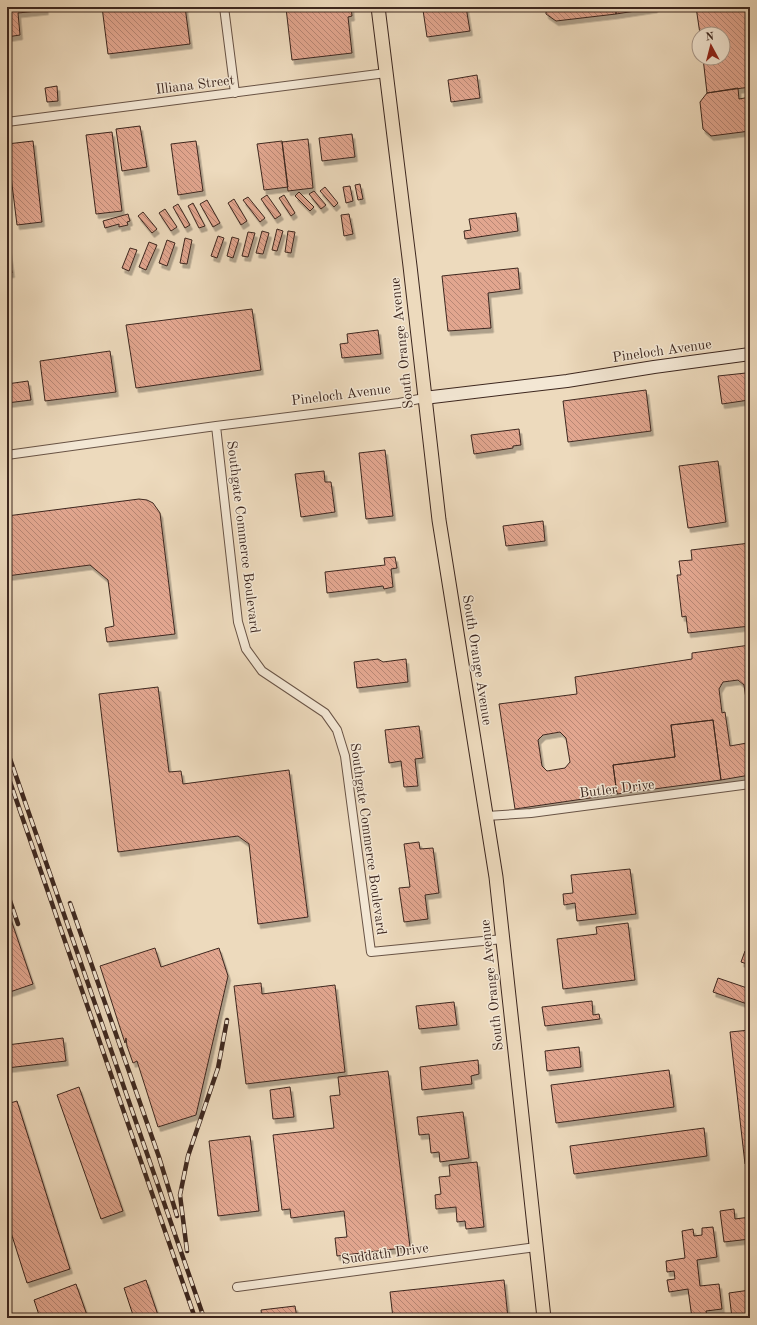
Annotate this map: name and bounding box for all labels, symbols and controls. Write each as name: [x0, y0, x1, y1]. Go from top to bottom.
north arrow: [691, 26, 731, 66]
text: N: [705, 32, 715, 44]
street label: Illiana Street: [155, 73, 235, 97]
street label: South Orange Avenue: [388, 277, 416, 409]
street label: Pineloch Avenue: [611, 337, 713, 365]
street label: Pineloch Avenue: [290, 382, 392, 408]
street label: Southgate Commerce Boulevard: [224, 440, 262, 634]
street label: South Orange Avenue: [460, 594, 494, 726]
street label: Southgate Commerce Boulevard: [348, 742, 388, 936]
street label: Butler Drive: [579, 777, 655, 801]
street label: South Orange Avenue: [478, 919, 506, 1051]
street label: Suddath Drive: [341, 1241, 429, 1267]

